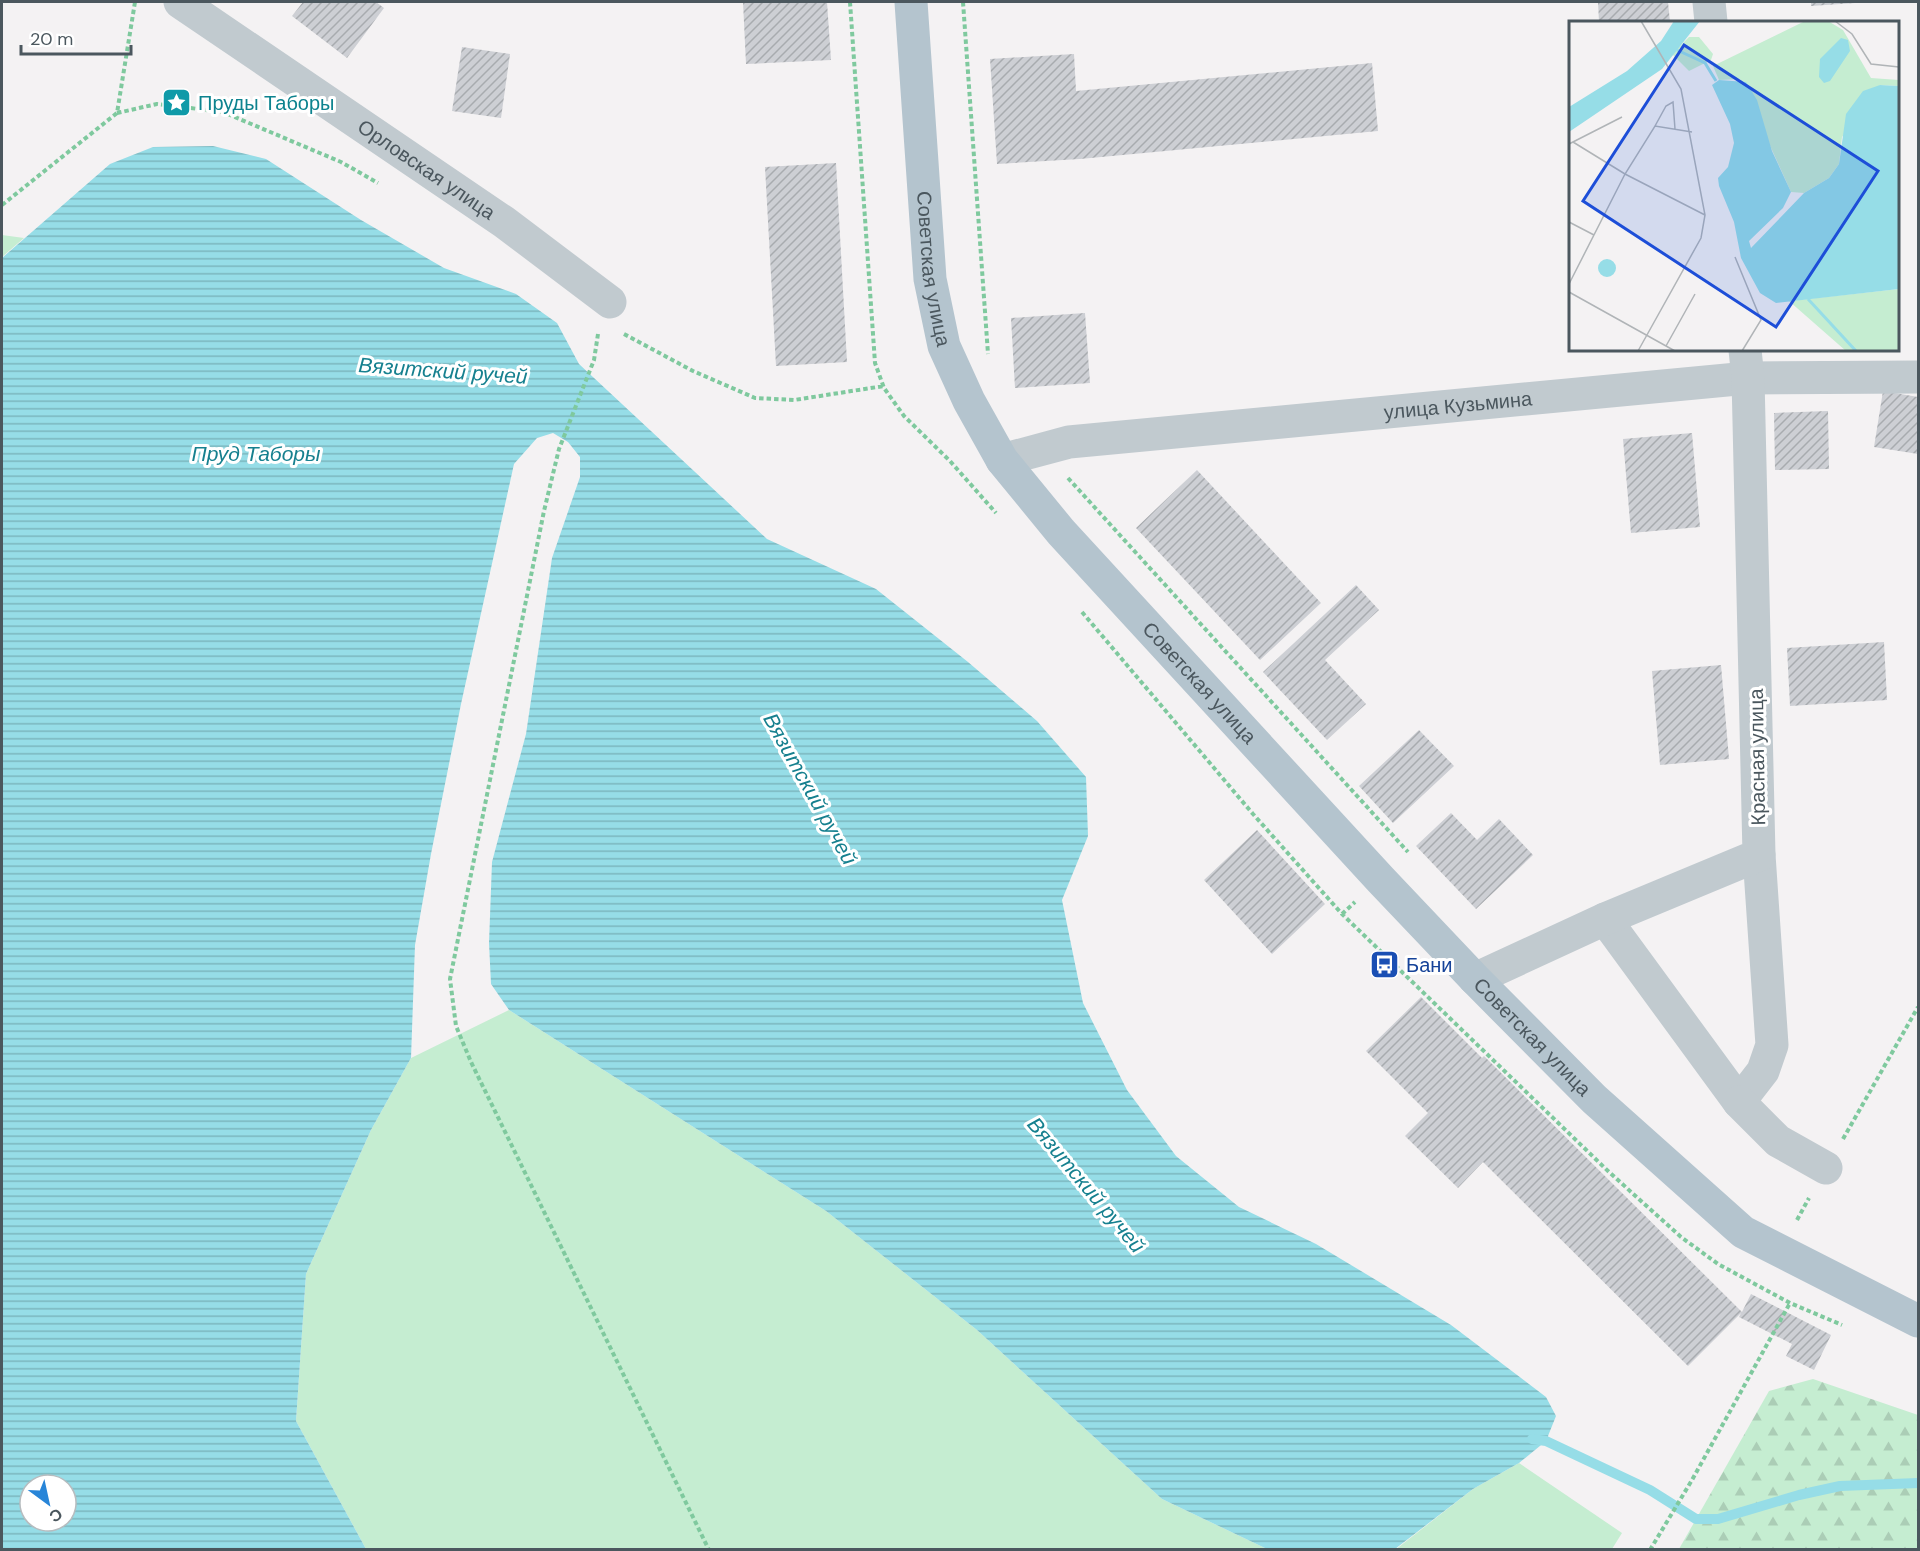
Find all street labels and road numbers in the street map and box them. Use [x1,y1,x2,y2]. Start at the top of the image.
street label: Орловская улица [353,113,501,226]
street label: Советская улица [911,190,957,350]
street label: улица Кузьмина [1383,385,1534,425]
street label: Советская улица [1137,616,1263,750]
street label: Красная улица [1743,687,1771,826]
street label: Советская улица [1468,972,1597,1102]

